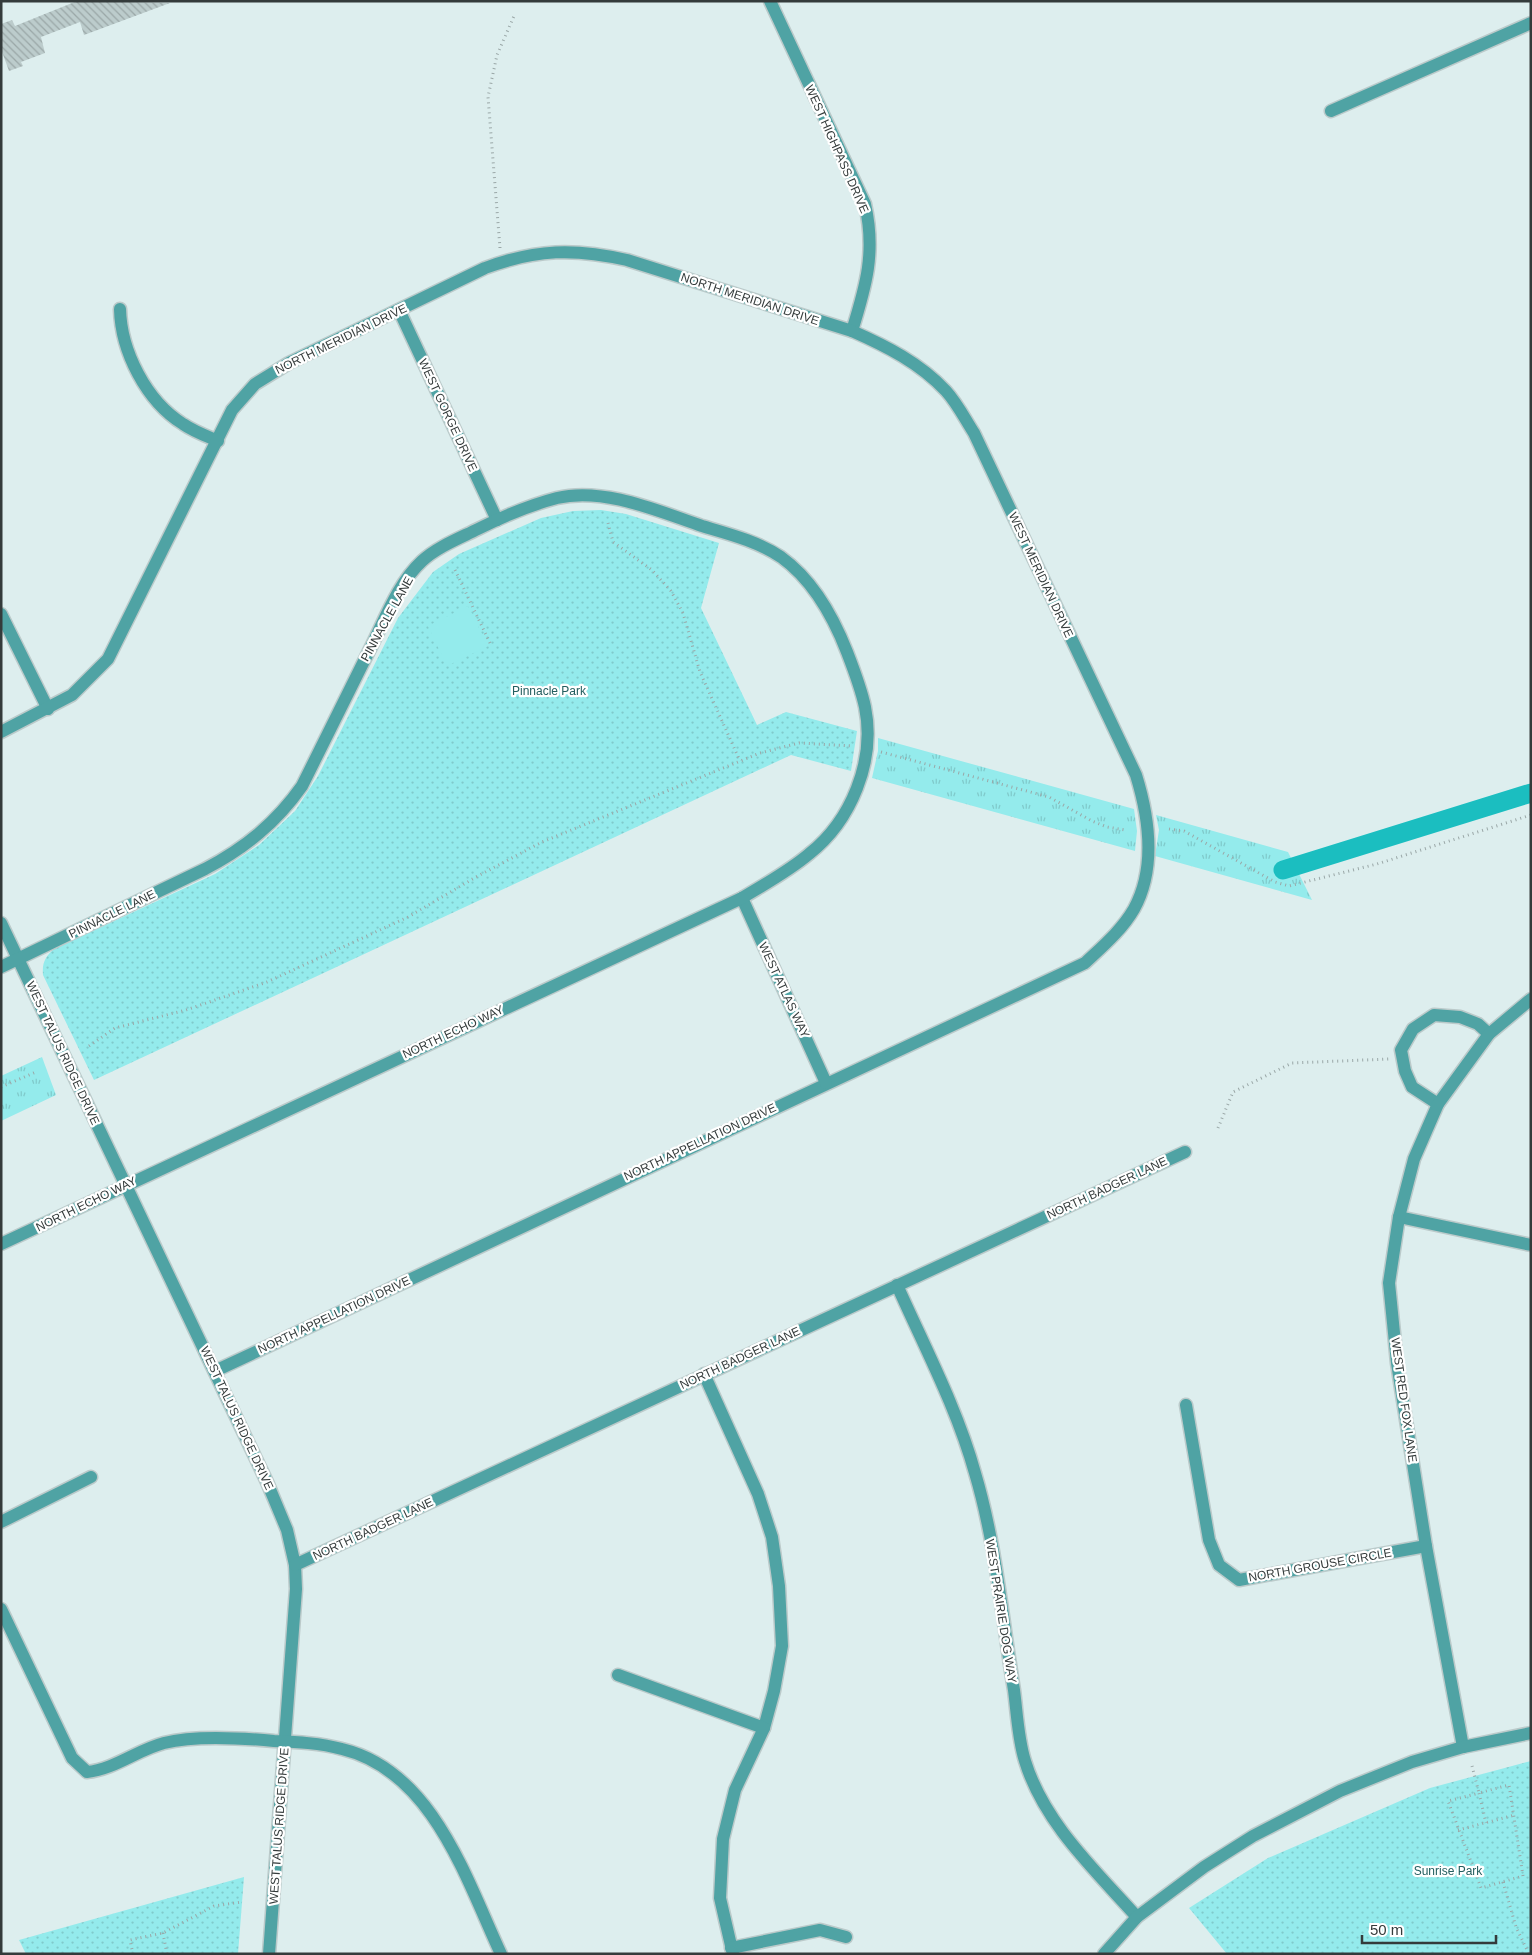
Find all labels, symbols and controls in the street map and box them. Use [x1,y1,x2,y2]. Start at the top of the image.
street label: WEST HIGHPASS DRIVE [802,83,872,215]
street label: NORTH MERIDIAN DRIVE [679,270,821,328]
street label: NORTH MERIDIAN DRIVE [273,301,409,377]
street label: WEST GORGE DRIVE [416,357,480,473]
street label: WEST MERIDIAN DRIVE [1006,510,1076,640]
street label: PINNACLE LANE [358,574,416,664]
park label: Pinnacle Park [512,684,587,698]
street label: PINNACLE LANE [66,887,158,941]
street label: WEST ATLAS WAY [756,940,812,1040]
street label: WEST TALUS RIDGE DRIVE [24,979,102,1127]
street label: NORTH ECHO WAY [400,1002,506,1062]
street label: NORTH APPELLATION DRIVE [622,1101,778,1183]
street label: NORTH BADGER LANE [1045,1154,1169,1222]
street label: NORTH ECHO WAY [34,1174,138,1234]
street label: NORTH APPELLATION DRIVE [256,1274,412,1356]
street label: NORTH BADGER LANE [678,1324,802,1392]
street label: WEST RED FOX LANE [1388,1337,1420,1463]
street label: WEST TALUS RIDGE DRIVE [198,1344,276,1492]
street label: NORTH BADGER LANE [311,1495,435,1563]
street label: WEST PRAIRIE DOG WAY [983,1538,1019,1684]
street label: NORTH GROUSE CIRCLE [1247,1546,1393,1584]
street label: WEST TALUS RIDGE DRIVE [267,1747,291,1905]
park label: Sunrise Park [1414,1864,1483,1878]
scale bar [1362,1912,1496,1944]
text: 50 m [1370,1921,1403,1938]

